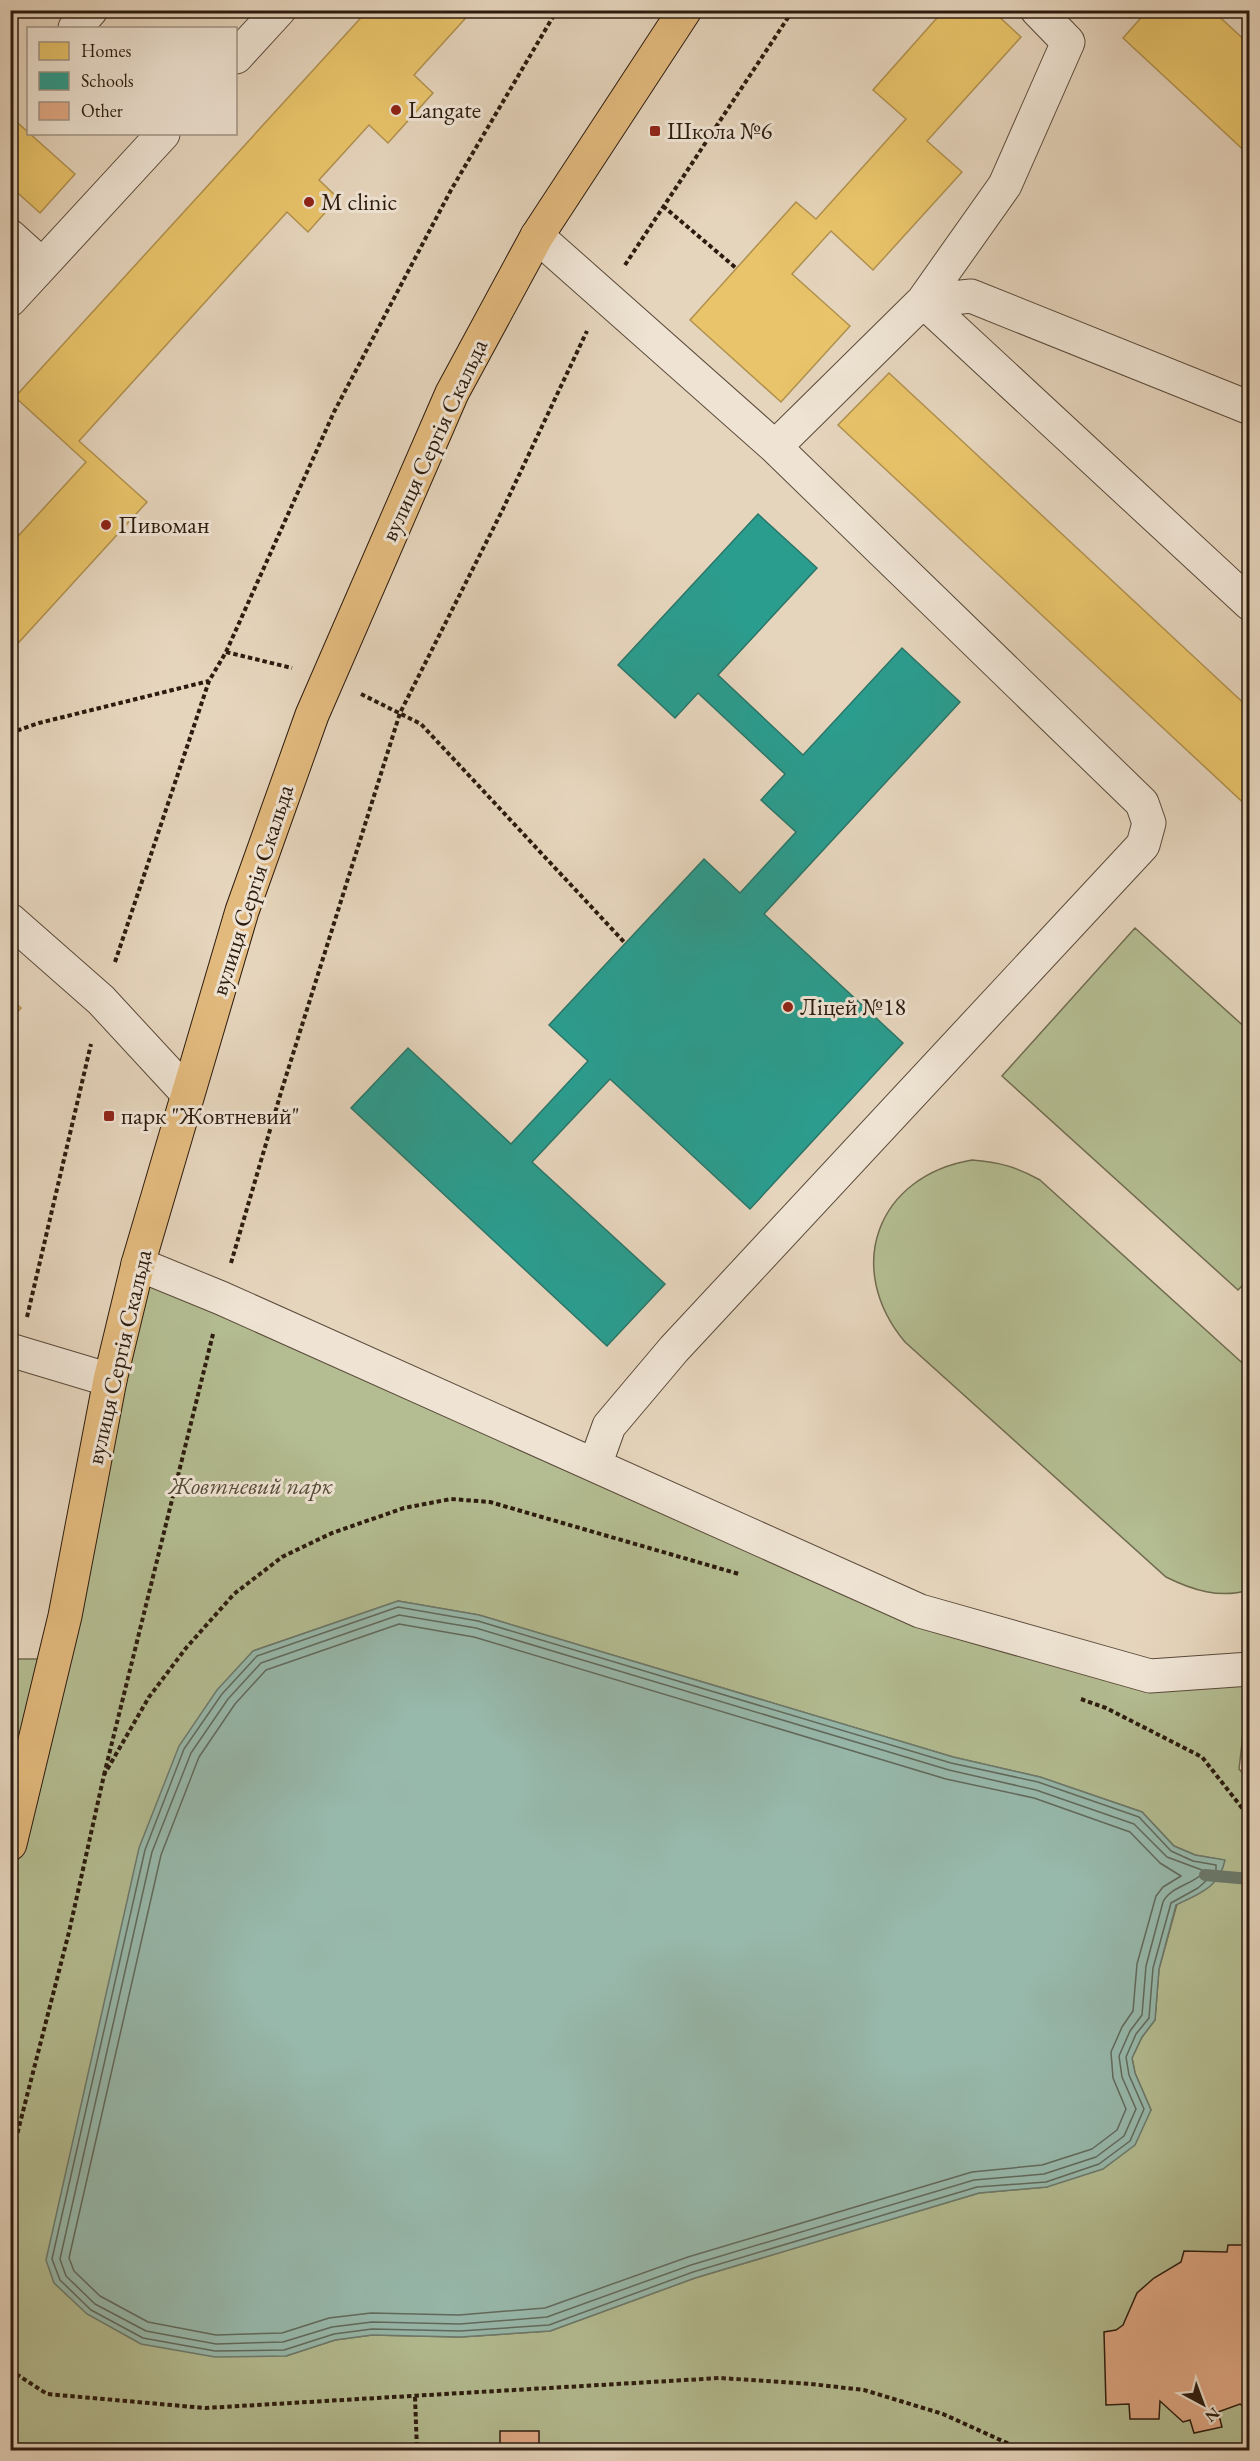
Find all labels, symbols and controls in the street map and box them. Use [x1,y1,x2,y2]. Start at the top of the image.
legend [27,27,237,135]
text: Homes [81,39,132,62]
text: Schools [81,69,134,92]
place label: Langate [408,94,481,125]
text: Other [81,99,123,122]
marker: Langate [389,103,403,117]
place label: Школа №6 [667,115,772,146]
marker: Школа №6 [648,124,662,138]
place label: M clinic [321,186,397,217]
marker: M clinic [302,195,316,209]
street label: вулиця Сергія Скальда [373,333,494,546]
place label: Пивоман [118,509,209,540]
marker: Пивоман [99,518,113,532]
street label: вулиця Сергія Скальда [203,780,300,999]
place label: Ліцей №18 [800,991,906,1022]
marker: Ліцей №18 [781,1000,795,1014]
place label: парк "Жовтневий" [121,1100,300,1131]
marker: парк "Жовтневий" [102,1109,116,1123]
street label: вулиця Сергія Скальда [79,1246,158,1467]
park label: Жовтневий парк [167,1470,333,1501]
north arrow [1173,2374,1233,2434]
text: N [1201,2403,1224,2427]

